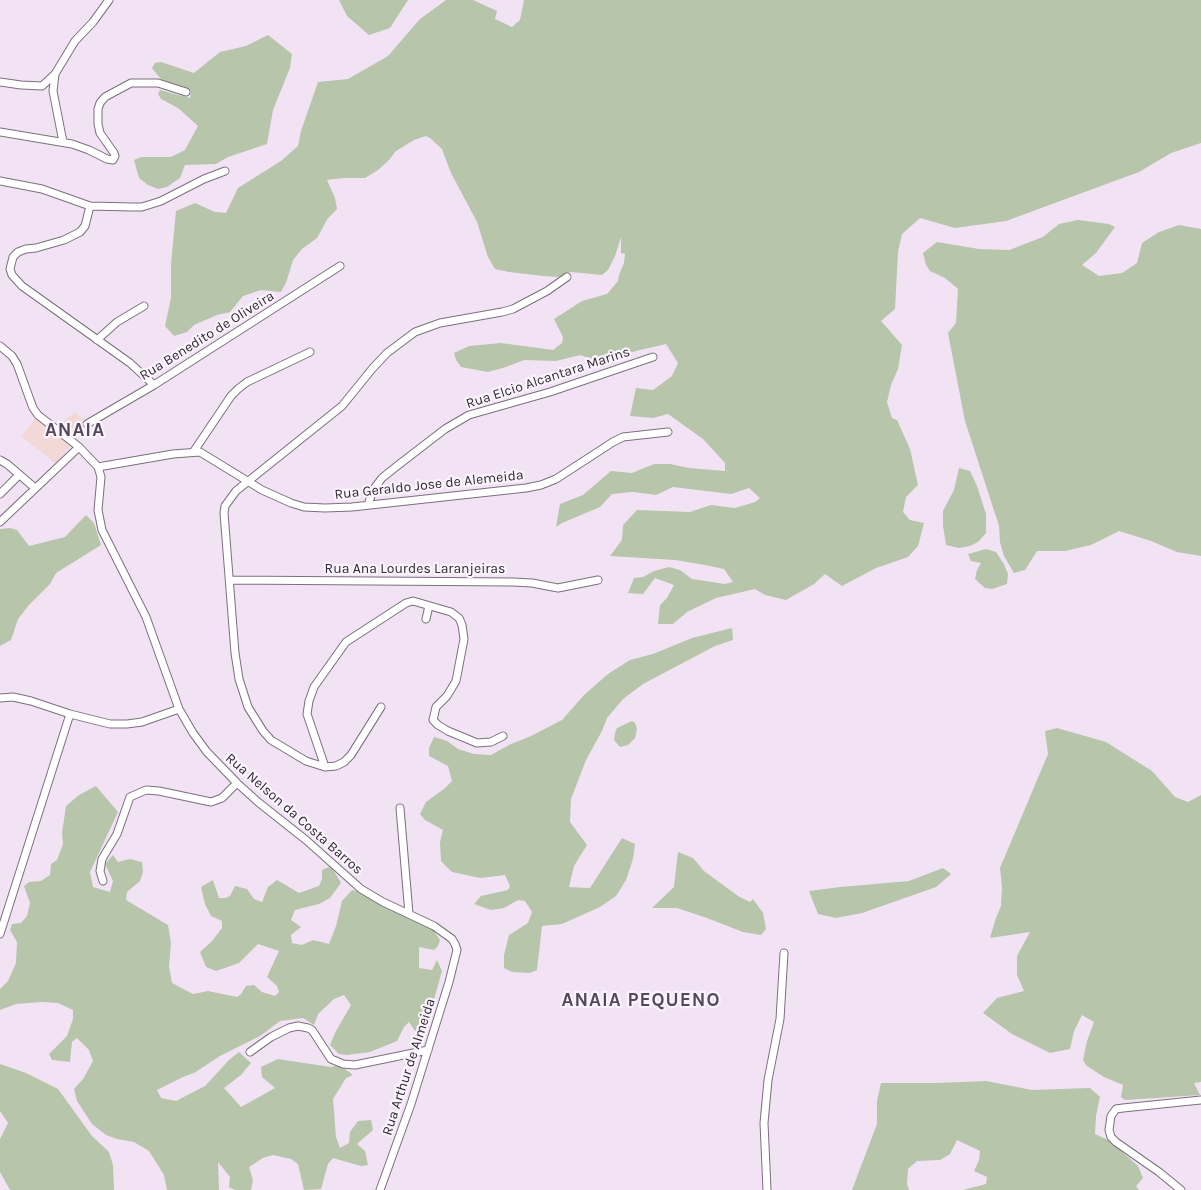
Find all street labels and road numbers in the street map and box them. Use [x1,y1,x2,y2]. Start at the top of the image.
street label: Rua Benedito de Oliveira [137,288,277,384]
street label: Rua Elcio Alcantara Marins [464,344,632,412]
street label: Rua Geraldo Jose de Alemeida [334,467,524,503]
street label: Rua Ana Lourdes Laranjeiras [325,561,505,577]
street label: Rua Nelson da Costa Barros [222,750,366,878]
street label: Rua Arthur de Almeida [379,996,439,1138]

